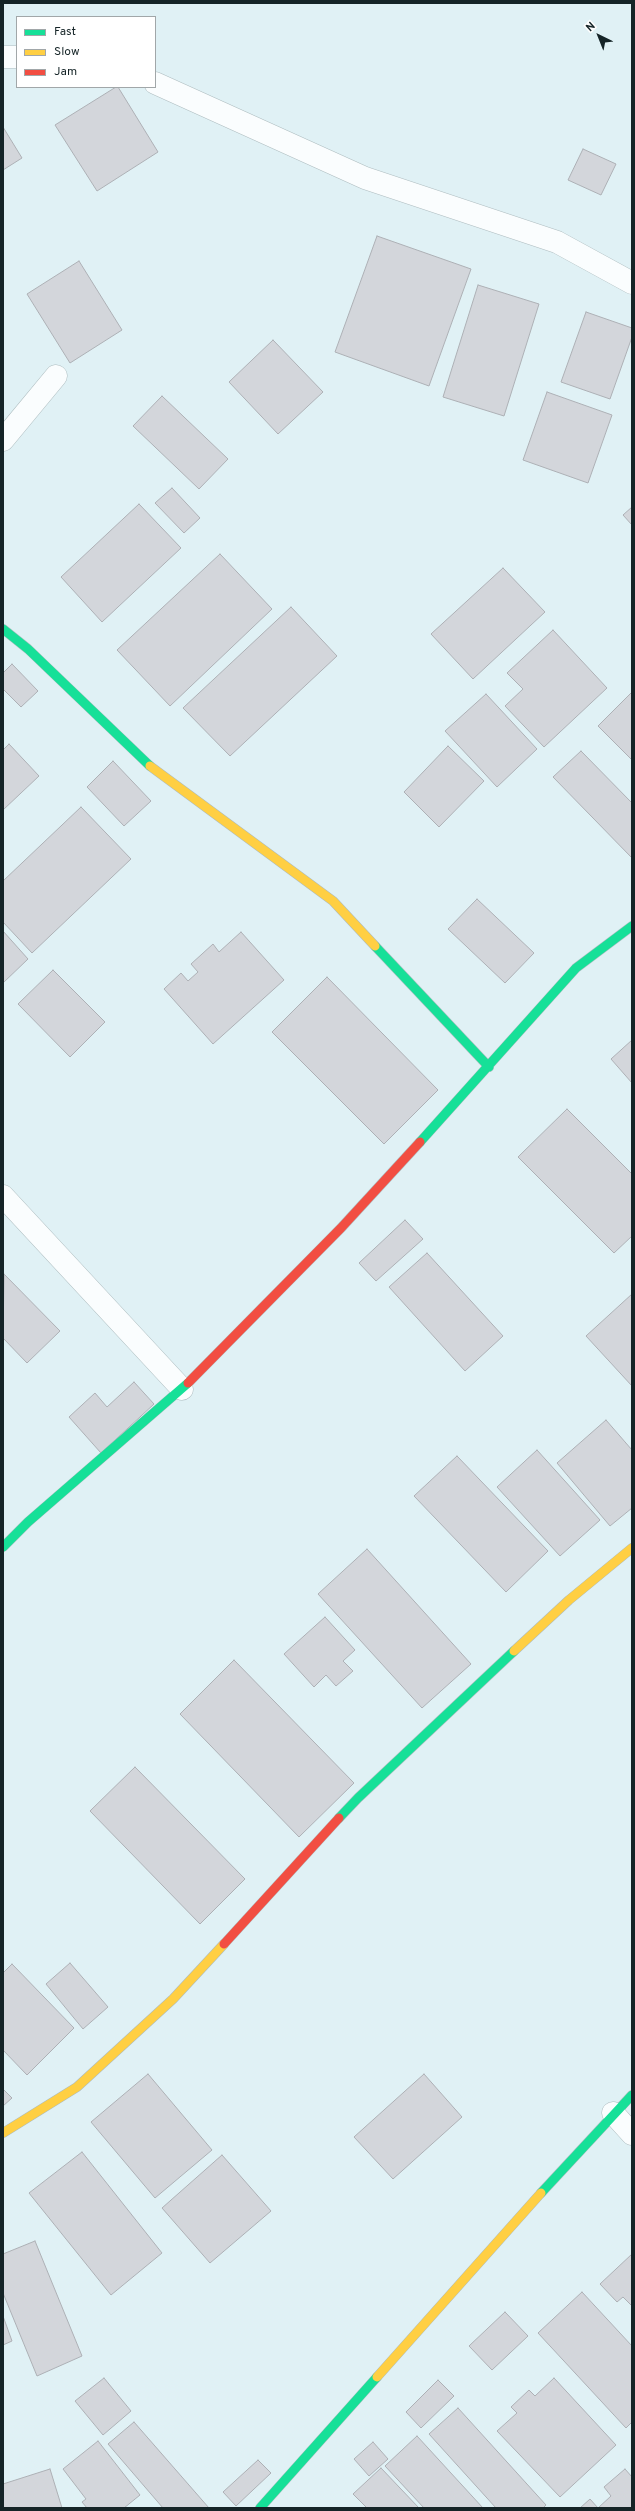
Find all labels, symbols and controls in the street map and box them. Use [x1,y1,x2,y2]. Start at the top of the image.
legend [16,16,156,88]
north arrow [579,16,619,56]
text: N [583,19,598,35]
text: Fast [54,24,76,40]
text: Slow [54,44,80,60]
text: Jam [54,64,77,80]

